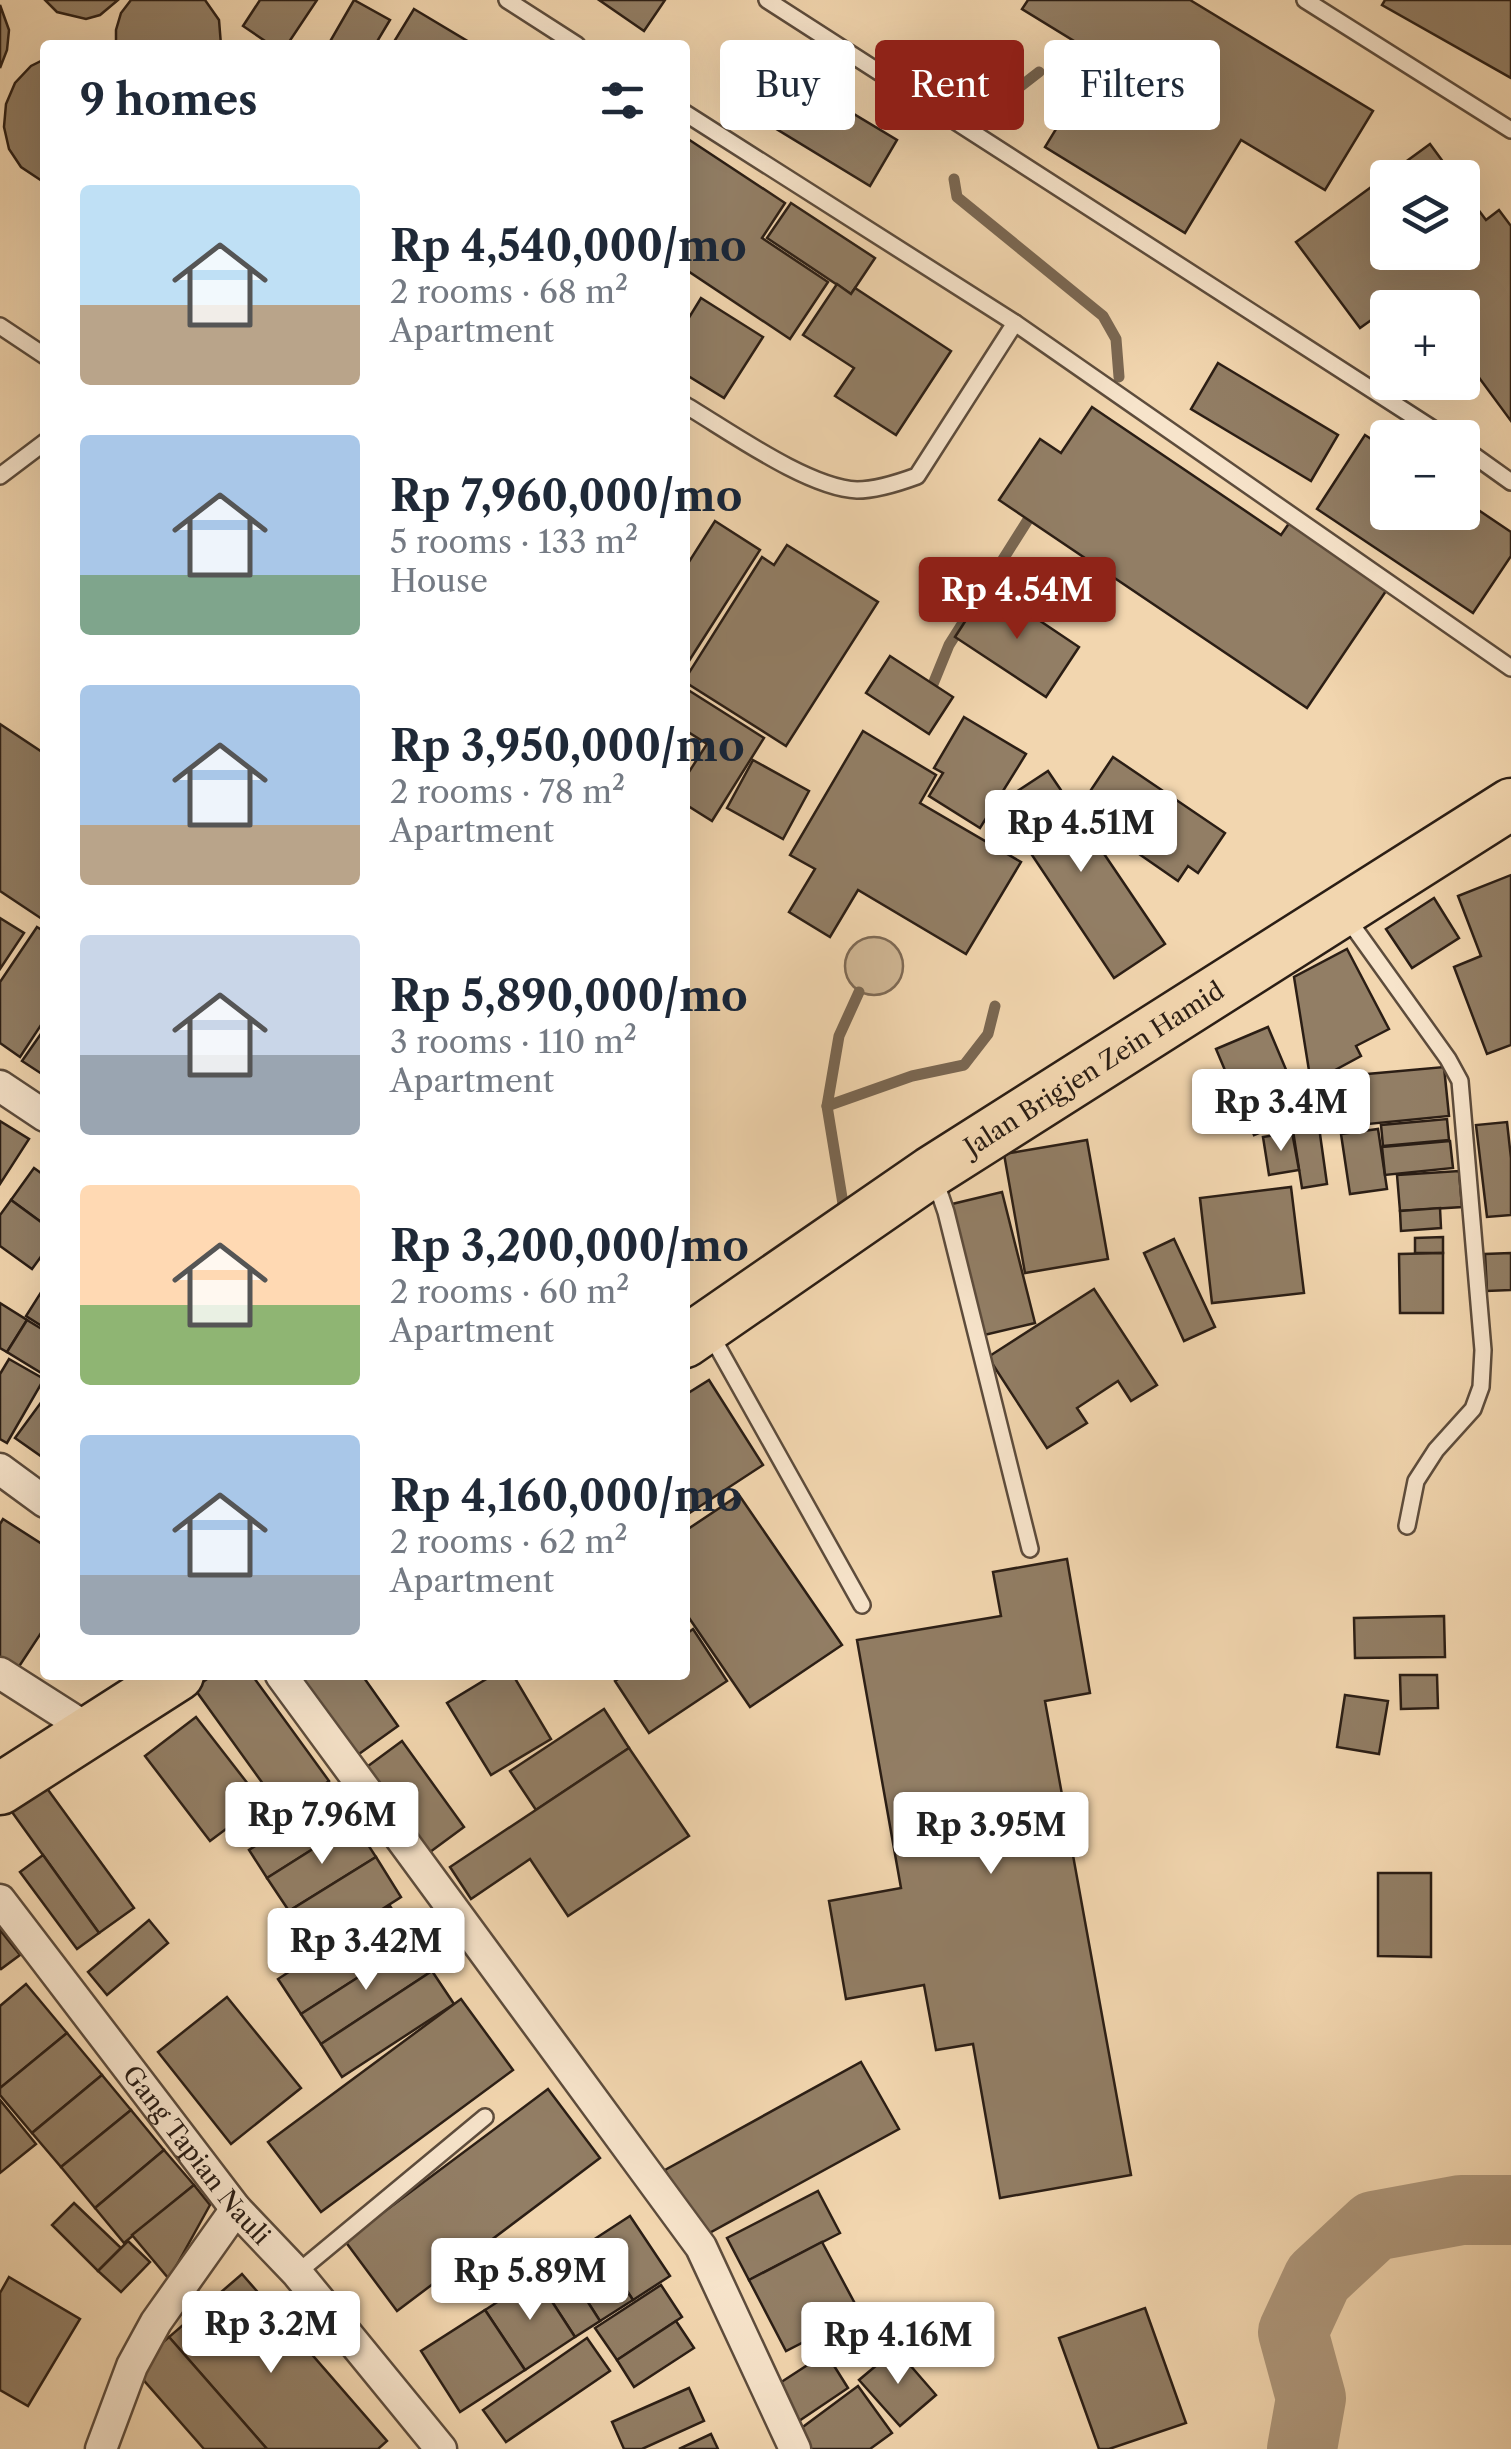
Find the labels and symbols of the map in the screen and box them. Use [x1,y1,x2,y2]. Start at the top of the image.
pin: Rp 4.54M [914,557,1120,642]
pin: Rp 4.51M [978,790,1184,875]
street label: Jalan Brigjen Zein Hamid [955,975,1230,1165]
pin: Rp 3.4M [1189,1069,1373,1154]
pin: Rp 7.96M [219,1782,425,1867]
pin: Rp 3.95M [888,1792,1094,1877]
pin: Rp 3.42M [263,1908,469,1993]
street label: Gang Tapian Nauli [116,2059,277,2252]
pin: Rp 5.89M [427,2238,633,2323]
pin: Rp 3.2M [179,2291,363,2376]
pin: Rp 4.16M [795,2302,1001,2387]

